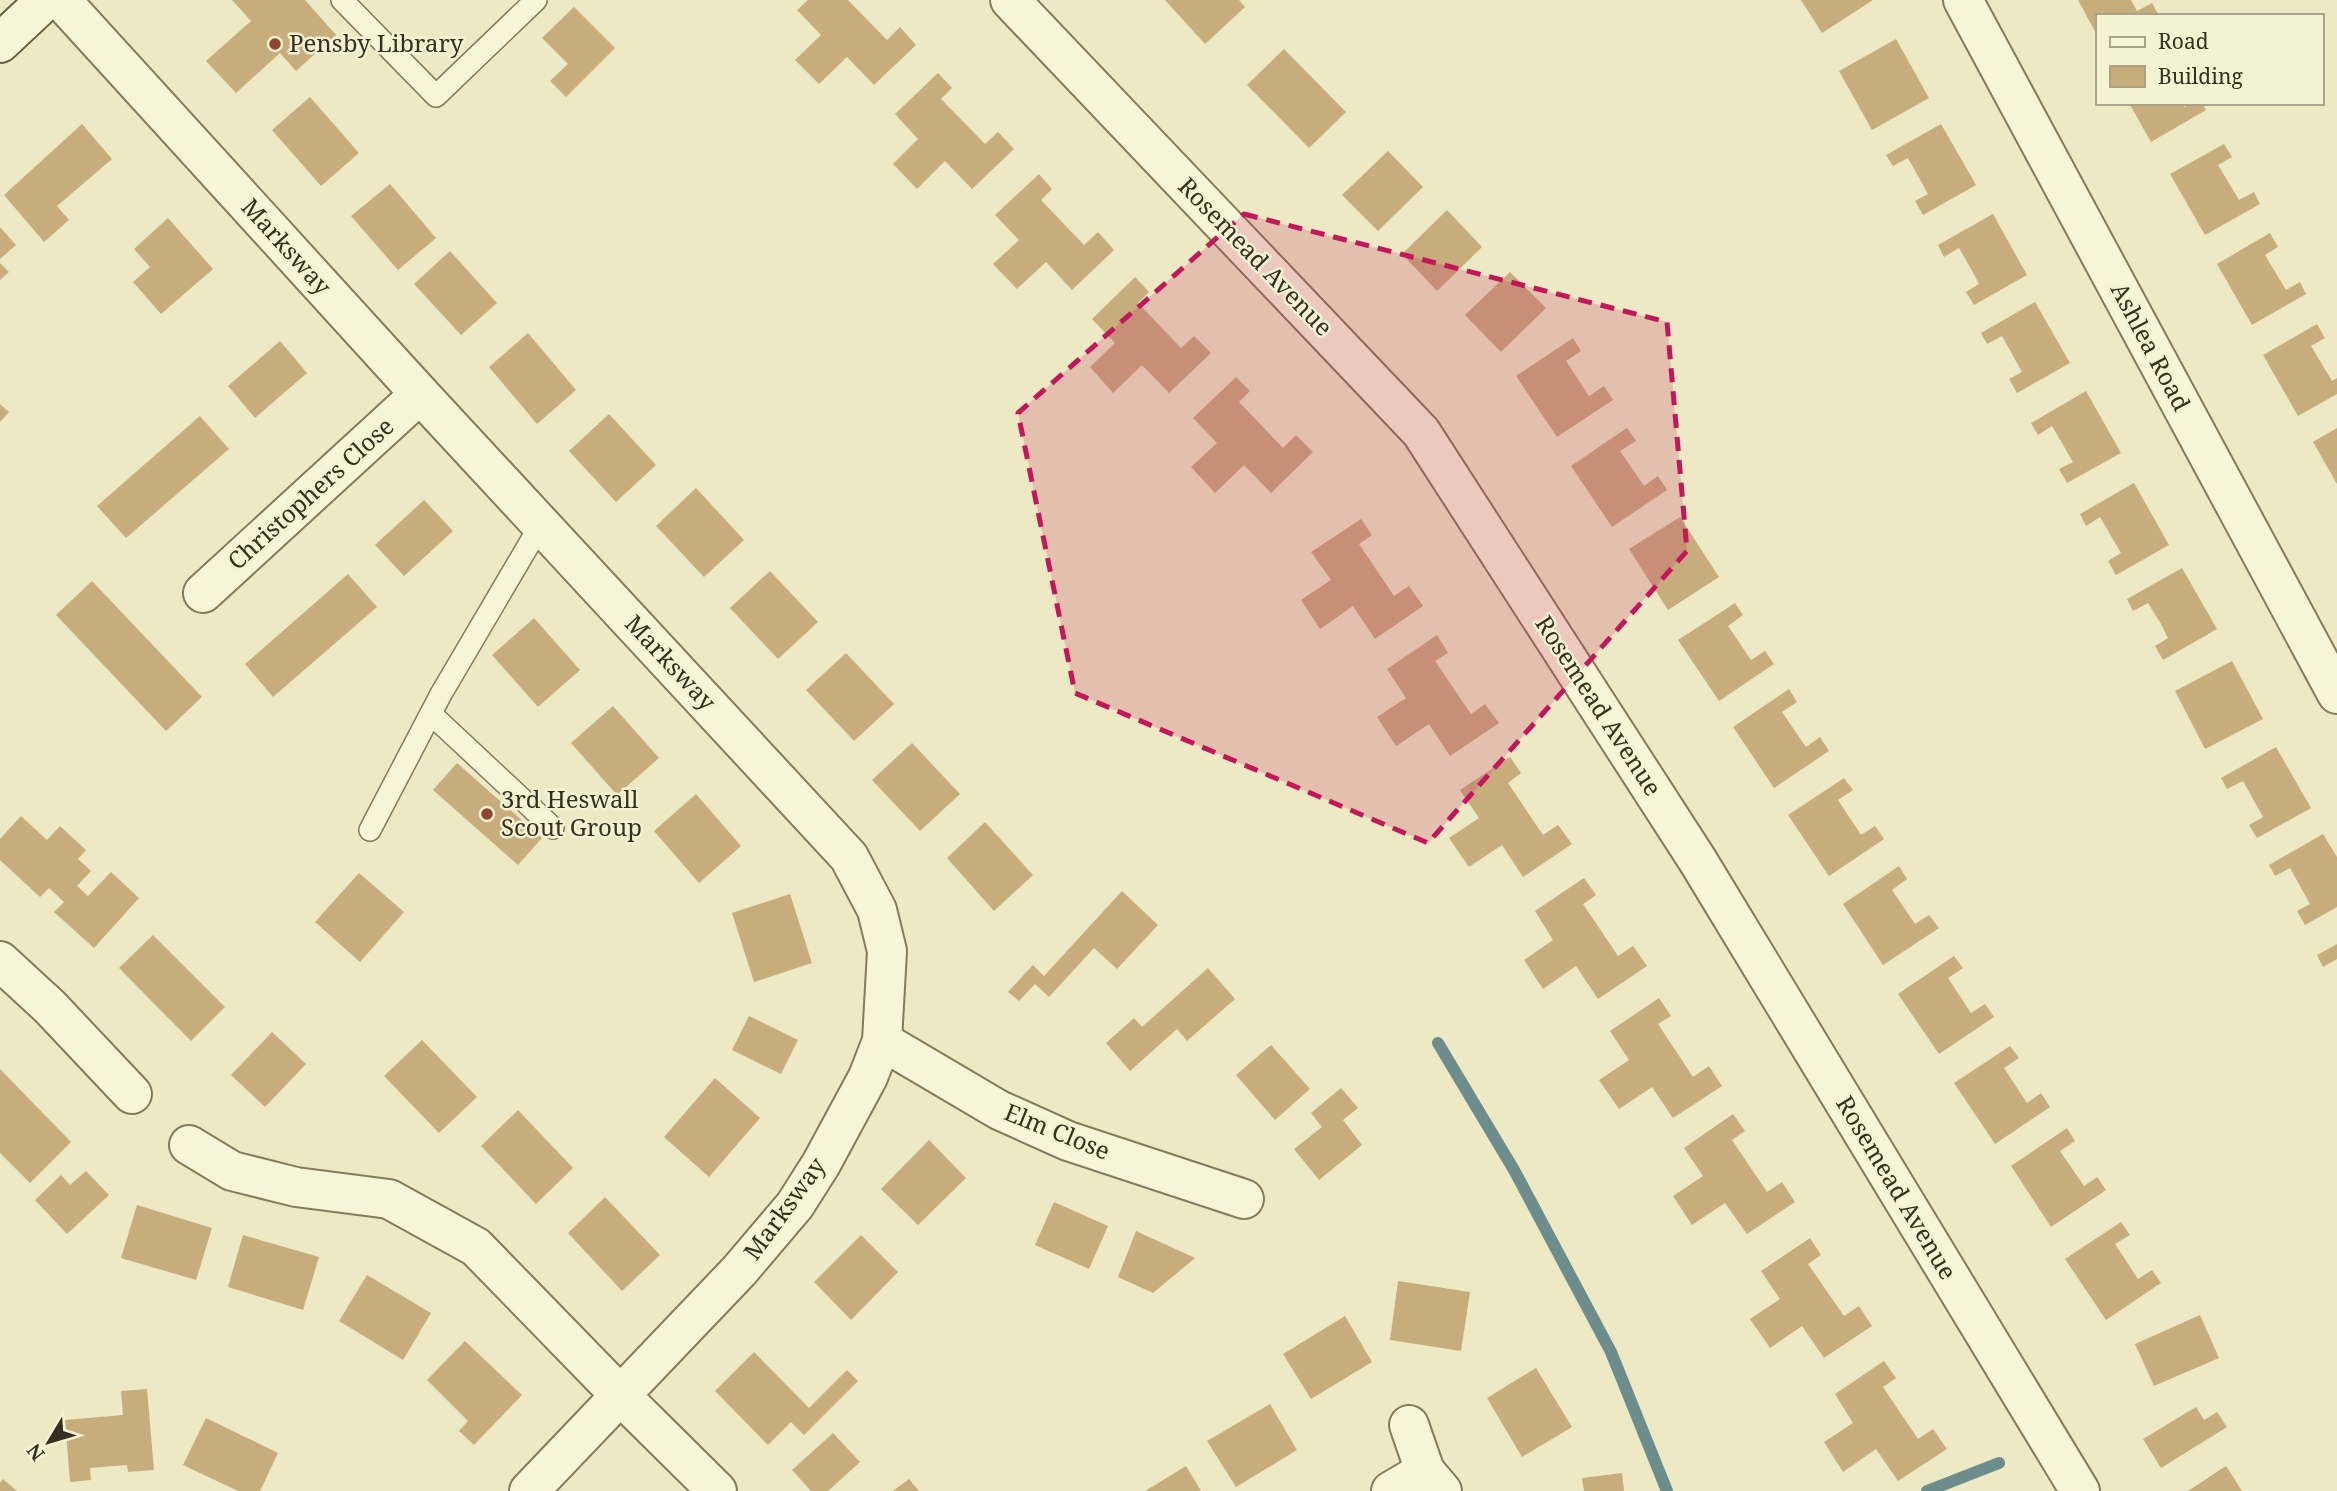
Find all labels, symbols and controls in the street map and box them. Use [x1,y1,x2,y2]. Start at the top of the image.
legend [2096,14,2323,105]
place label: Pensby Library [289,26,464,59]
text: Road [2158,27,2209,55]
marker: Pensby Library [267,36,283,52]
text: Building [2158,62,2243,90]
street label: Rosemead Avenue [1172,169,1341,343]
street label: Marksway [235,191,340,302]
street label: Ashlea Road [2104,276,2199,416]
street label: Christophers Close [220,409,400,576]
street label: Marksway [618,607,724,717]
street label: Rosemead Avenue [1528,609,1670,802]
place label: 3rd Heswall Scout Group [501,782,642,843]
marker: 3rd Heswall Scout Group [479,806,495,822]
street label: Rosemead Avenue [1829,1089,1965,1285]
street label: Elm Close [1000,1095,1115,1167]
street label: Marksway [735,1150,833,1266]
north arrow [14,1407,84,1477]
text: N [21,1439,50,1466]

